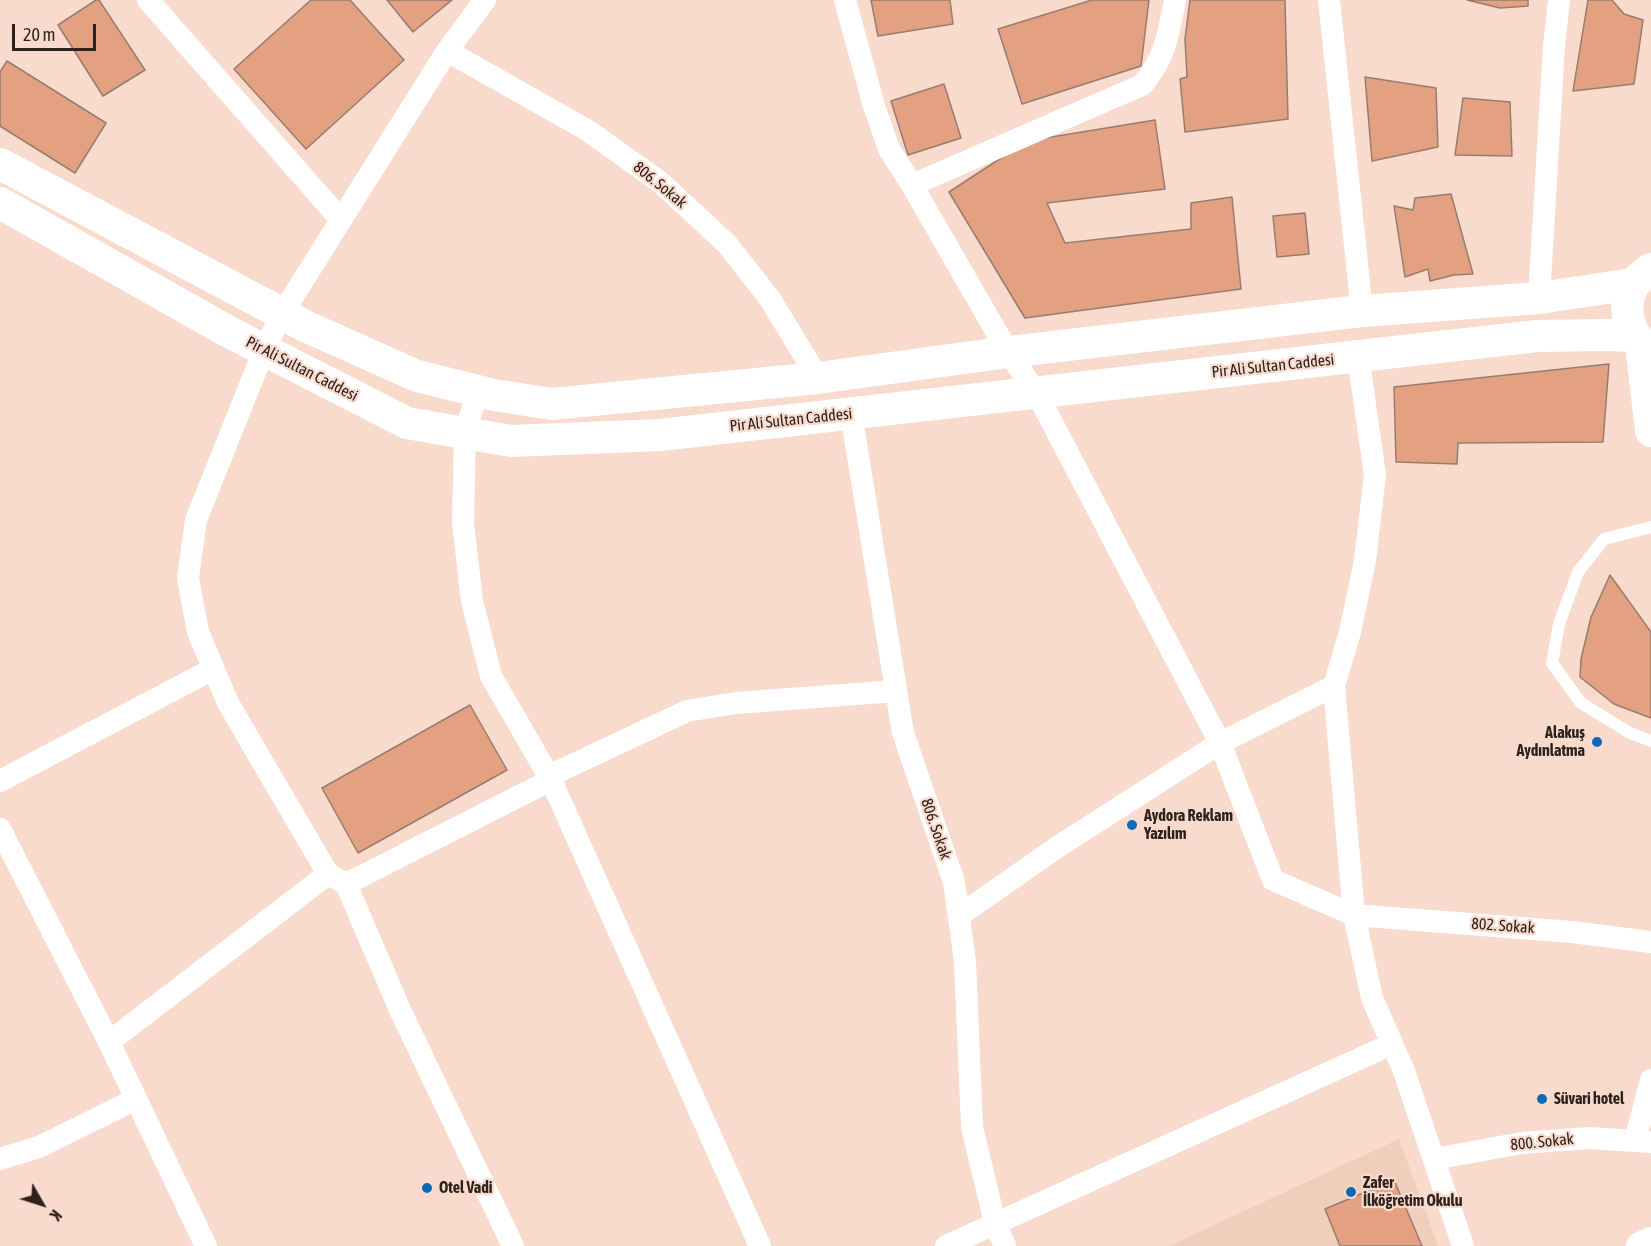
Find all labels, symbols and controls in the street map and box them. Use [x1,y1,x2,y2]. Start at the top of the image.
scale bar [15,12,99,50]
text: 20 m [23,24,55,45]
street label: 806. Sokak [629,158,691,212]
street label: Pir Ali Sultan Caddesi [243,332,361,406]
street label: Pir Ali Sultan Caddesi [1211,350,1335,382]
street label: Pir Ali Sultan Caddesi [729,404,853,436]
place label: Alakuş Aydınlatma [1516,723,1585,761]
marker: Alakuş Aydınlatma [1590,735,1604,749]
street label: 806. Sokak [917,796,955,862]
place label: Aydora Reklam Yazılım [1144,806,1233,844]
marker: Aydora Reklam Yazılım [1125,818,1139,832]
street label: 802. Sokak [1471,914,1535,938]
place label: Süvari hotel [1554,1089,1624,1109]
marker: Süvari hotel [1535,1092,1549,1106]
street label: 800. Sokak [1509,1129,1575,1155]
place label: Zafer İlköğretim Okulu [1363,1173,1463,1211]
north arrow [12,1174,72,1234]
place label: Otel Vadi [439,1178,493,1198]
marker: Otel Vadi [420,1181,434,1195]
marker: Zafer İlköğretim Okulu [1344,1185,1358,1199]
text: K [47,1207,65,1224]

